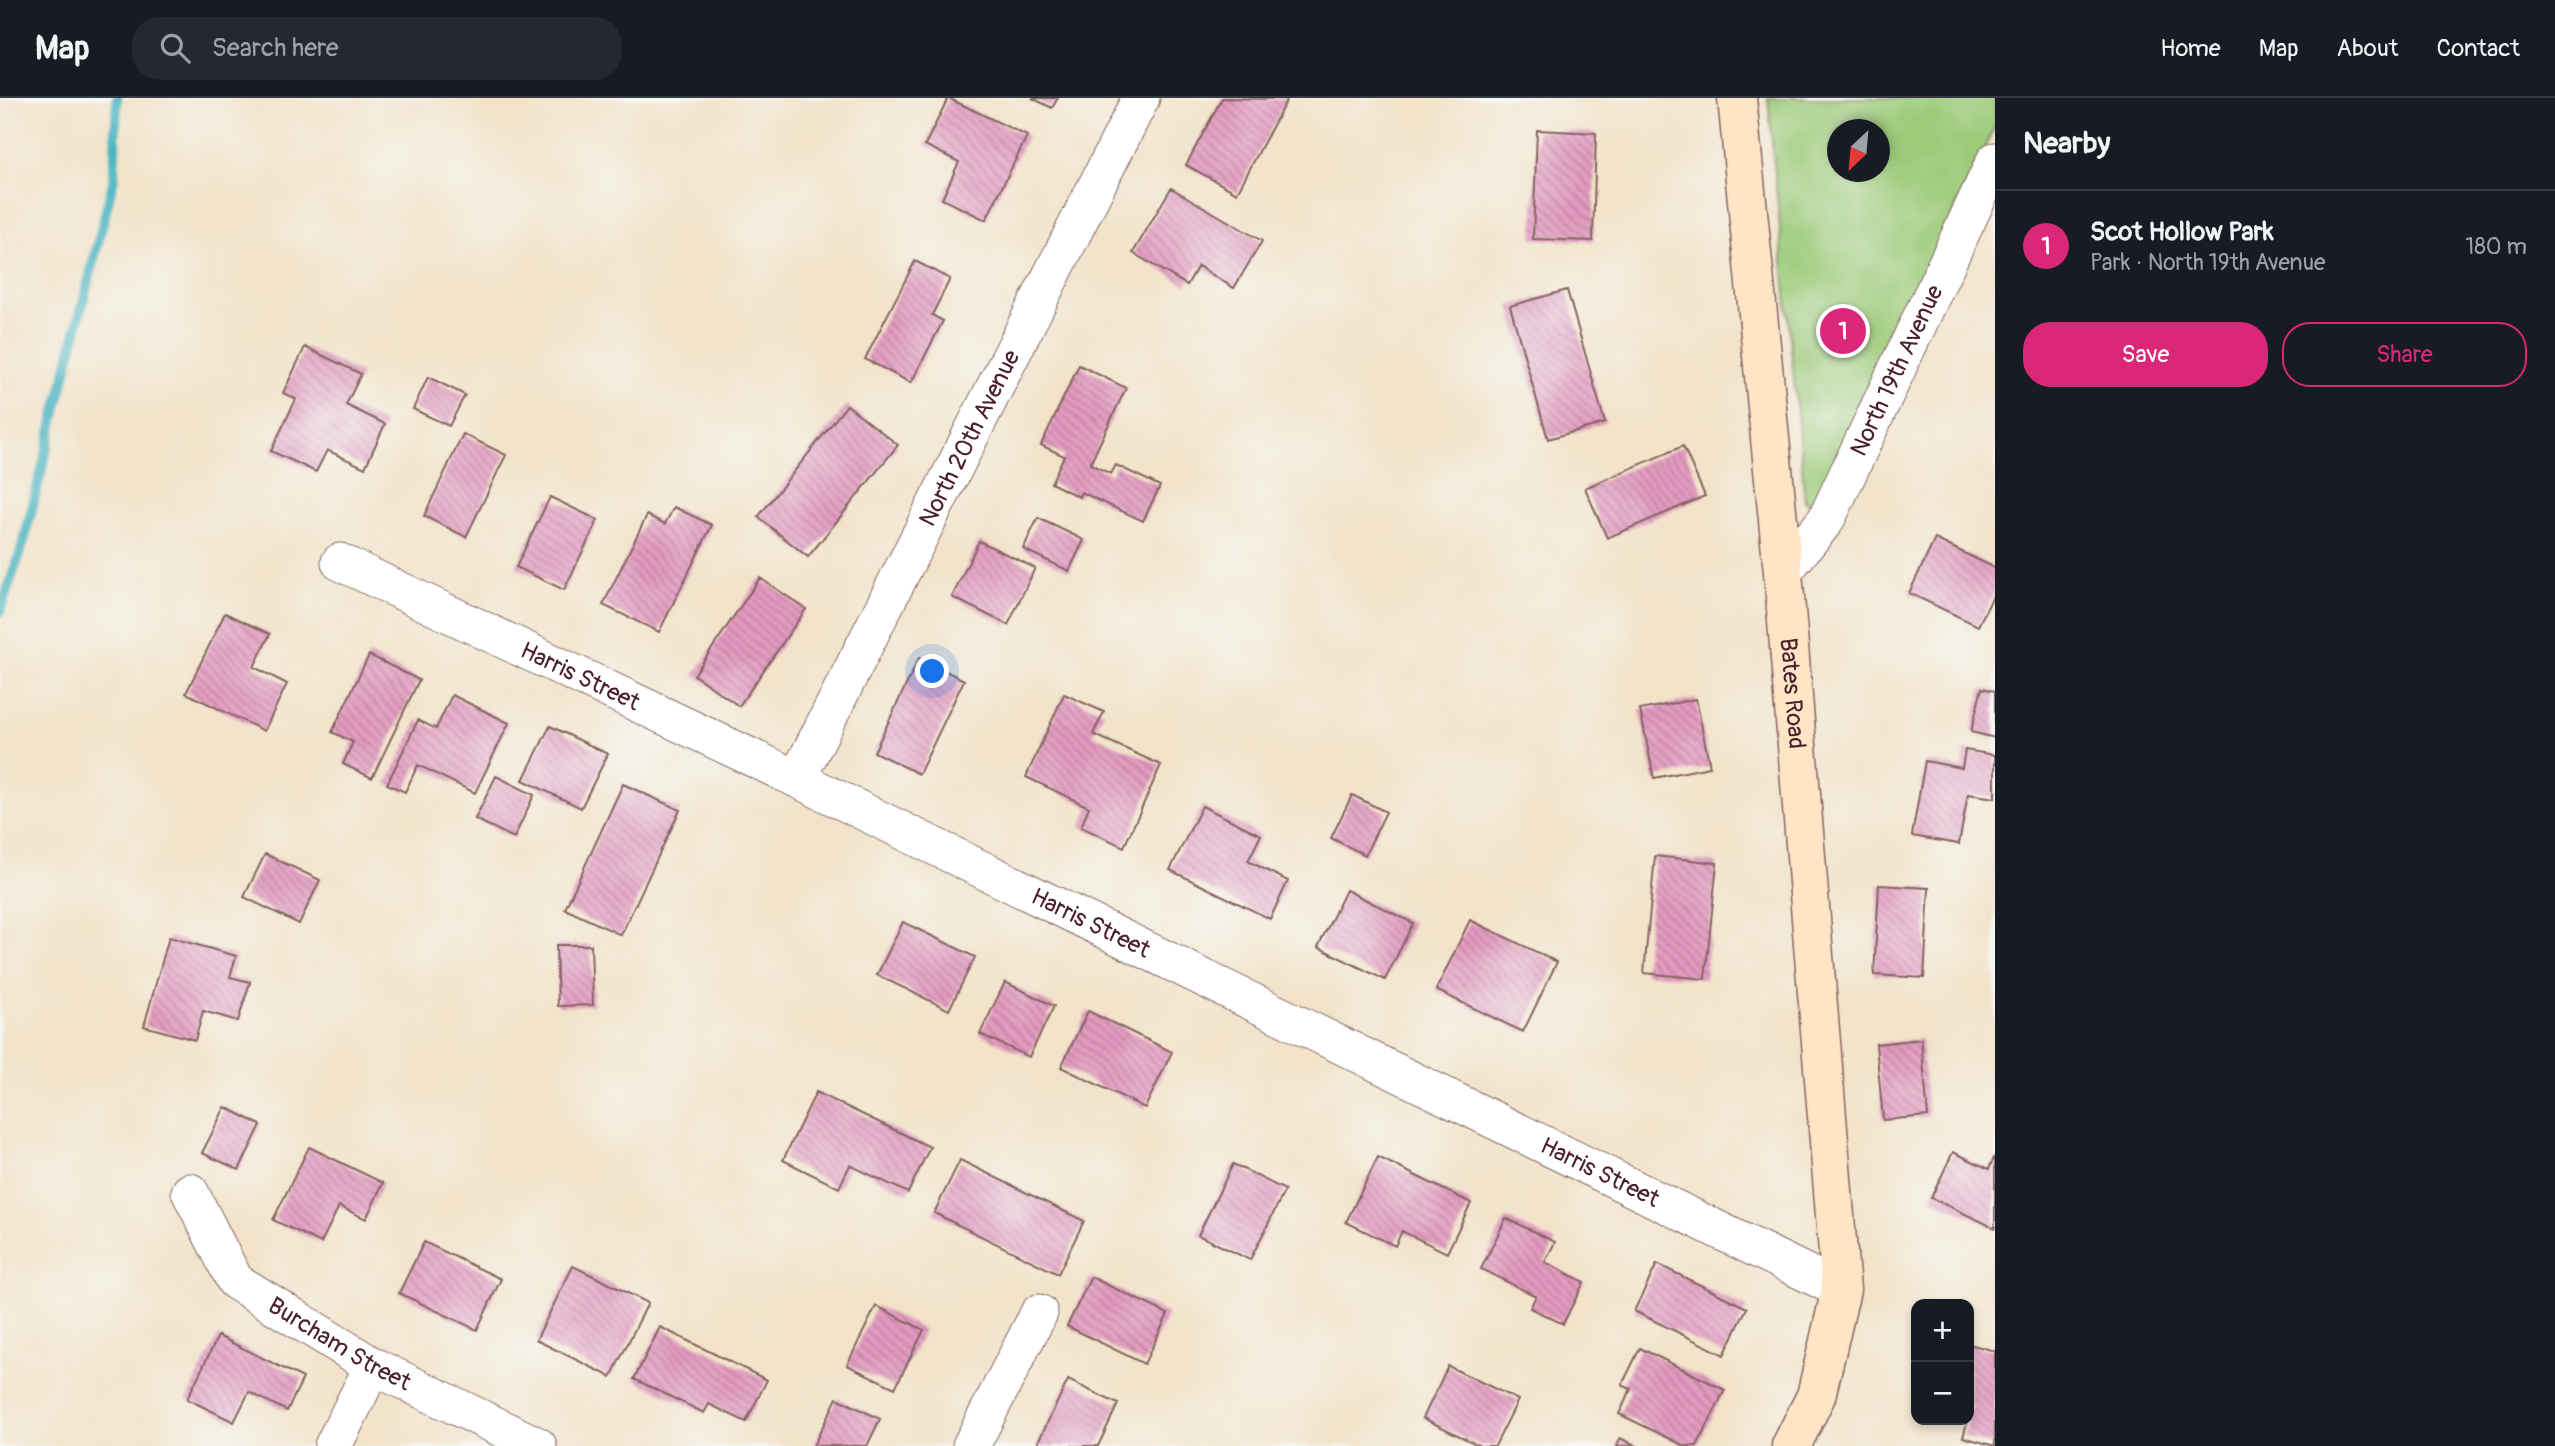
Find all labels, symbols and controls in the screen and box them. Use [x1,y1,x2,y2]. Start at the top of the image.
search box [132,17,622,80]
text: Map [35,28,90,69]
icon: search [156,29,194,67]
text: Search here [212,32,339,64]
text: Home [2160,34,2221,63]
text: Map [2259,34,2299,63]
text: About [2337,34,2399,63]
text: Contact [2437,34,2520,63]
north arrow [1827,119,1890,182]
text: Nearby [2023,125,2110,162]
text: Scot Hollow Park [2090,216,2274,248]
text: 1 [2042,232,2051,261]
text: 180 m [2465,232,2527,261]
text: Park · North 19th Avenue [2090,248,2325,277]
street label: North 19th Avenue [1844,281,1948,461]
pin: 1 [1820,305,1866,357]
button: Save [2023,322,2268,387]
button: Share [2282,322,2527,387]
street label: North 20th Avenue [913,345,1026,531]
street label: Harris Street [516,635,645,717]
street label: Bates Road [1774,637,1812,750]
your location [915,654,949,688]
street label: Harris Street [1027,881,1155,964]
street label: Harris Street [1536,1131,1665,1214]
street label: Burcham Street [263,1291,416,1397]
map controls [1911,1299,1974,1425]
button: + [1911,1299,1974,1362]
button: − [1911,1362,1974,1425]

